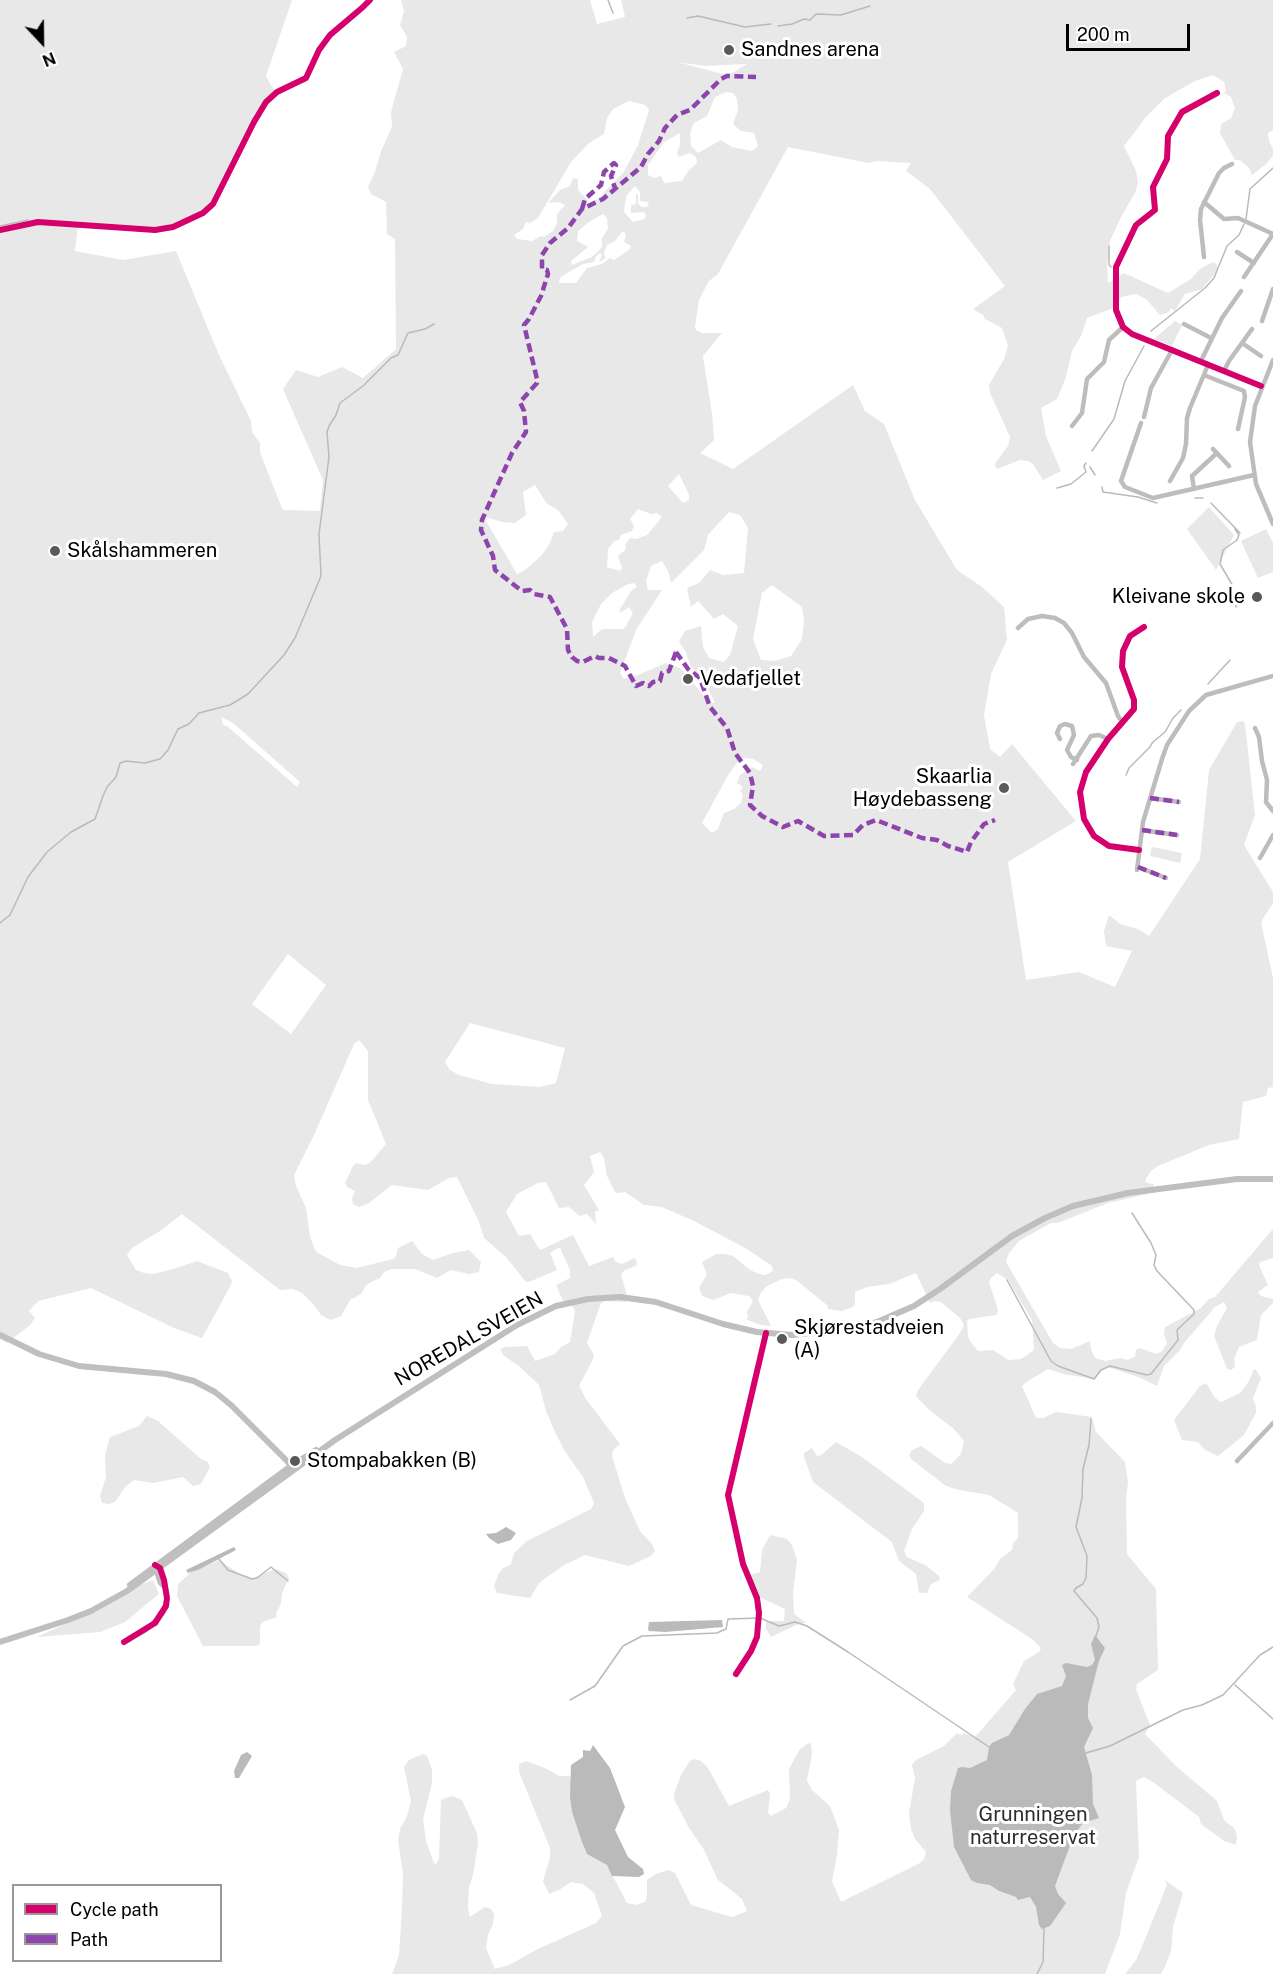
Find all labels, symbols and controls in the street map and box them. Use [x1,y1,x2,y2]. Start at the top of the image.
north arrow [12,12,72,72]
scale bar [1069,12,1194,50]
text: 200 m [1077,24,1130,45]
place label: Sandnes arena [741,38,879,62]
marker: Sandnes arena [722,43,736,57]
text: N [40,48,58,70]
place label: Skålshammeren [67,539,217,563]
marker: Skålshammeren [48,544,62,558]
place label: Kleivane skole [1112,585,1245,609]
marker: Kleivane skole [1250,590,1264,604]
place label: Vedafjellet [700,667,801,691]
marker: Vedafjellet [681,672,695,686]
place label: Skaarlia Høydebasseng [853,765,992,812]
marker: Skaarlia Høydebasseng [997,781,1011,795]
street label: NOREDALSVEIEN [391,1287,547,1391]
place label: Skjørestadveien (A) [794,1316,944,1363]
marker: Skjørestadveien (A) [775,1332,789,1346]
place label: Stompabakken (B) [307,1449,477,1473]
marker: Stompabakken (B) [288,1454,302,1468]
park label: Grunningen naturreservat [970,1803,1096,1850]
legend [12,1884,222,1962]
text: Cycle path [70,1899,159,1920]
text: Path [70,1929,108,1950]

